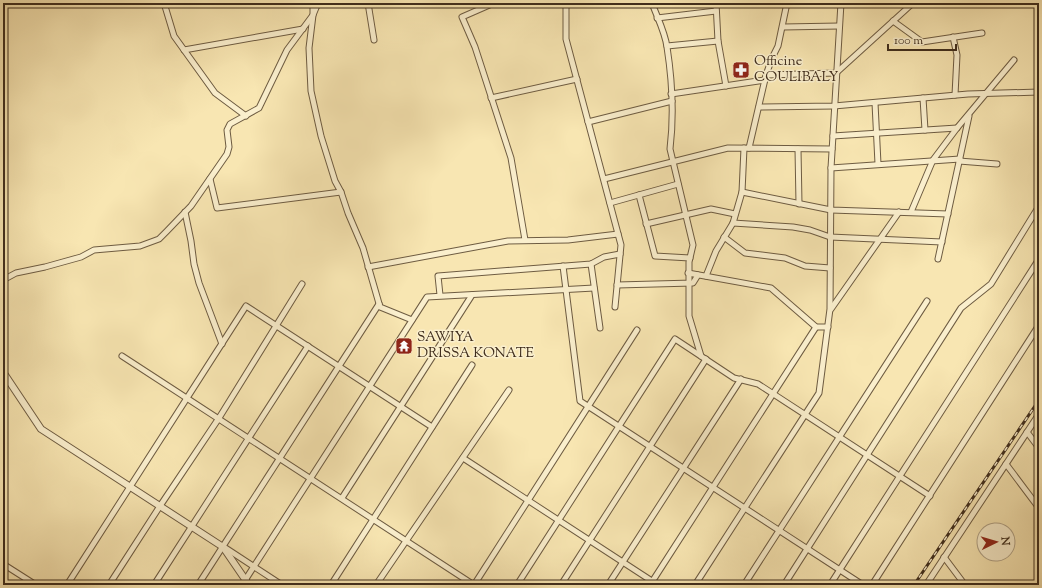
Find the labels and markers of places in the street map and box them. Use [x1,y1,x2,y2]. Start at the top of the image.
place label: Officine COULIBALY [754,52,838,88]
pharmacy icon: Officine COULIBALY [731,60,751,80]
place label: SAWIYA DRISSA KONATE [417,328,535,364]
temple icon: SAWIYA DRISSA KONATE [394,336,414,356]

